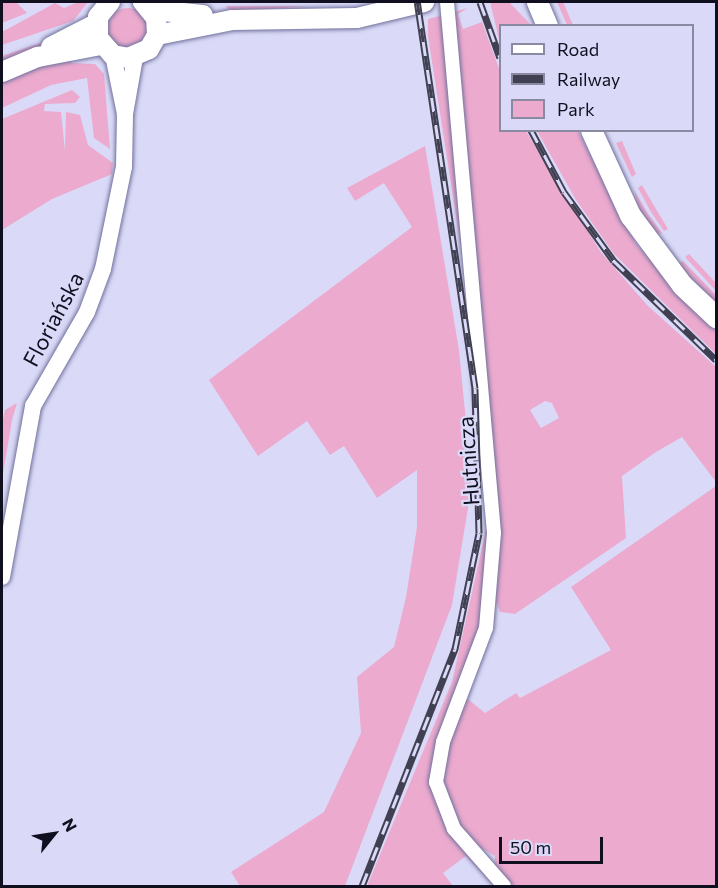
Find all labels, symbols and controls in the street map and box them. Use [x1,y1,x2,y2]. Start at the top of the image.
legend [499,24,694,132]
text: Road [557,38,599,60]
text: Railway [557,68,620,90]
text: Park [557,98,595,120]
street label: Floriańska [17,267,89,371]
street label: Hutnicza [452,416,484,506]
north arrow [24,804,84,864]
text: N [59,815,81,835]
scale bar [502,825,606,863]
text: 50 m [510,836,551,858]

